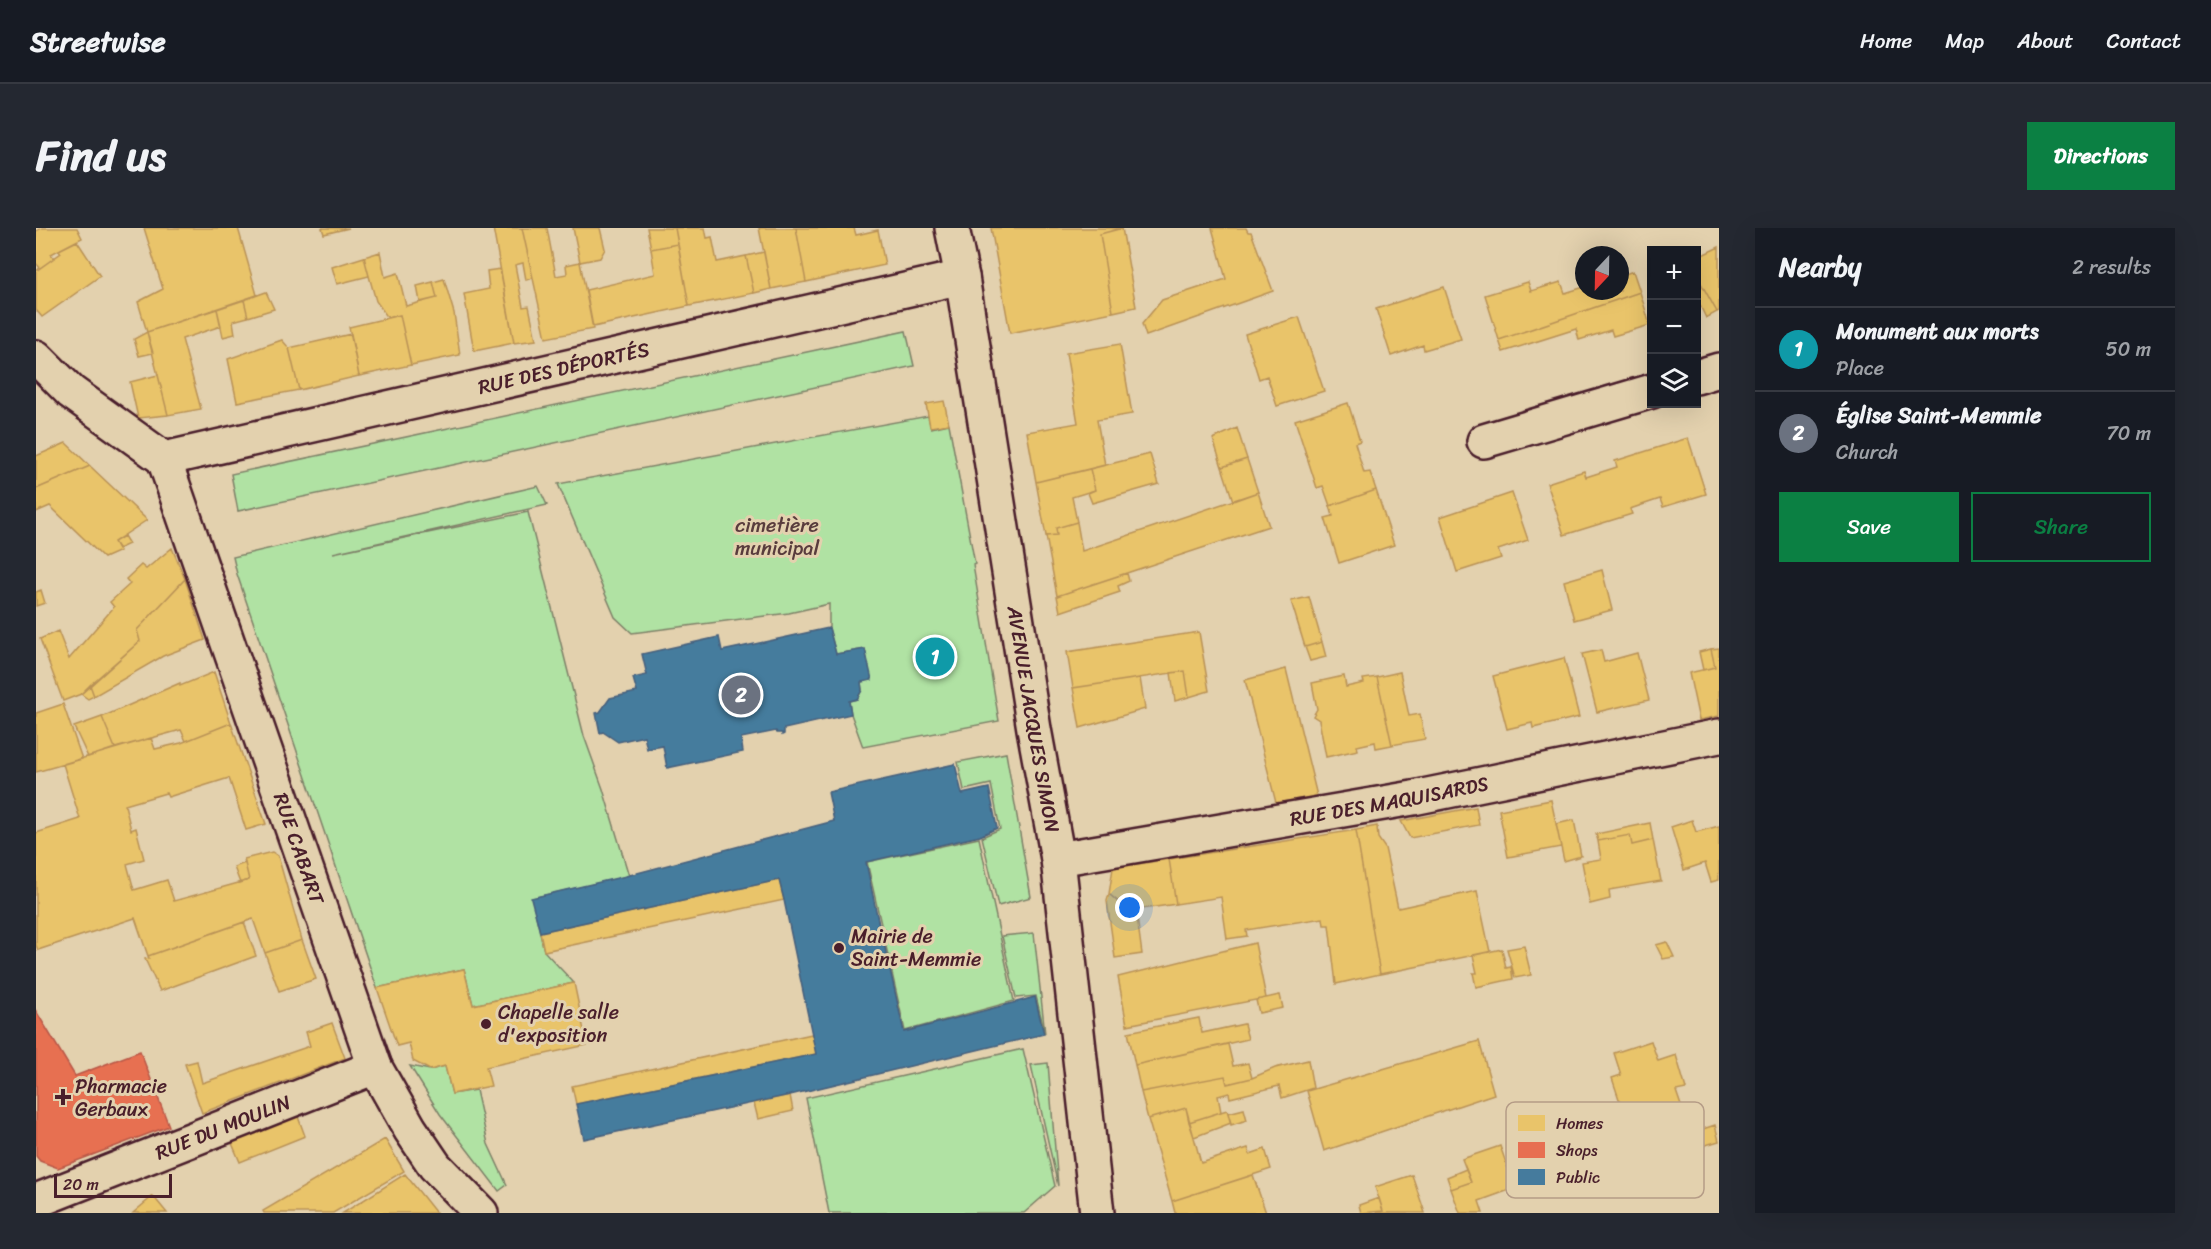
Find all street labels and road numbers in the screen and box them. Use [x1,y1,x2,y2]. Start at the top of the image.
street label: RUE DES DÉPORTÉS [475,332,654,405]
street label: AVENUE JACQUES SIMON [996,602,1070,836]
street label: RUE DES MAQUISARDS [1287,766,1492,837]
street label: RUE CABART [263,788,335,910]
street label: RUE DU MOULIN [150,1085,296,1170]

